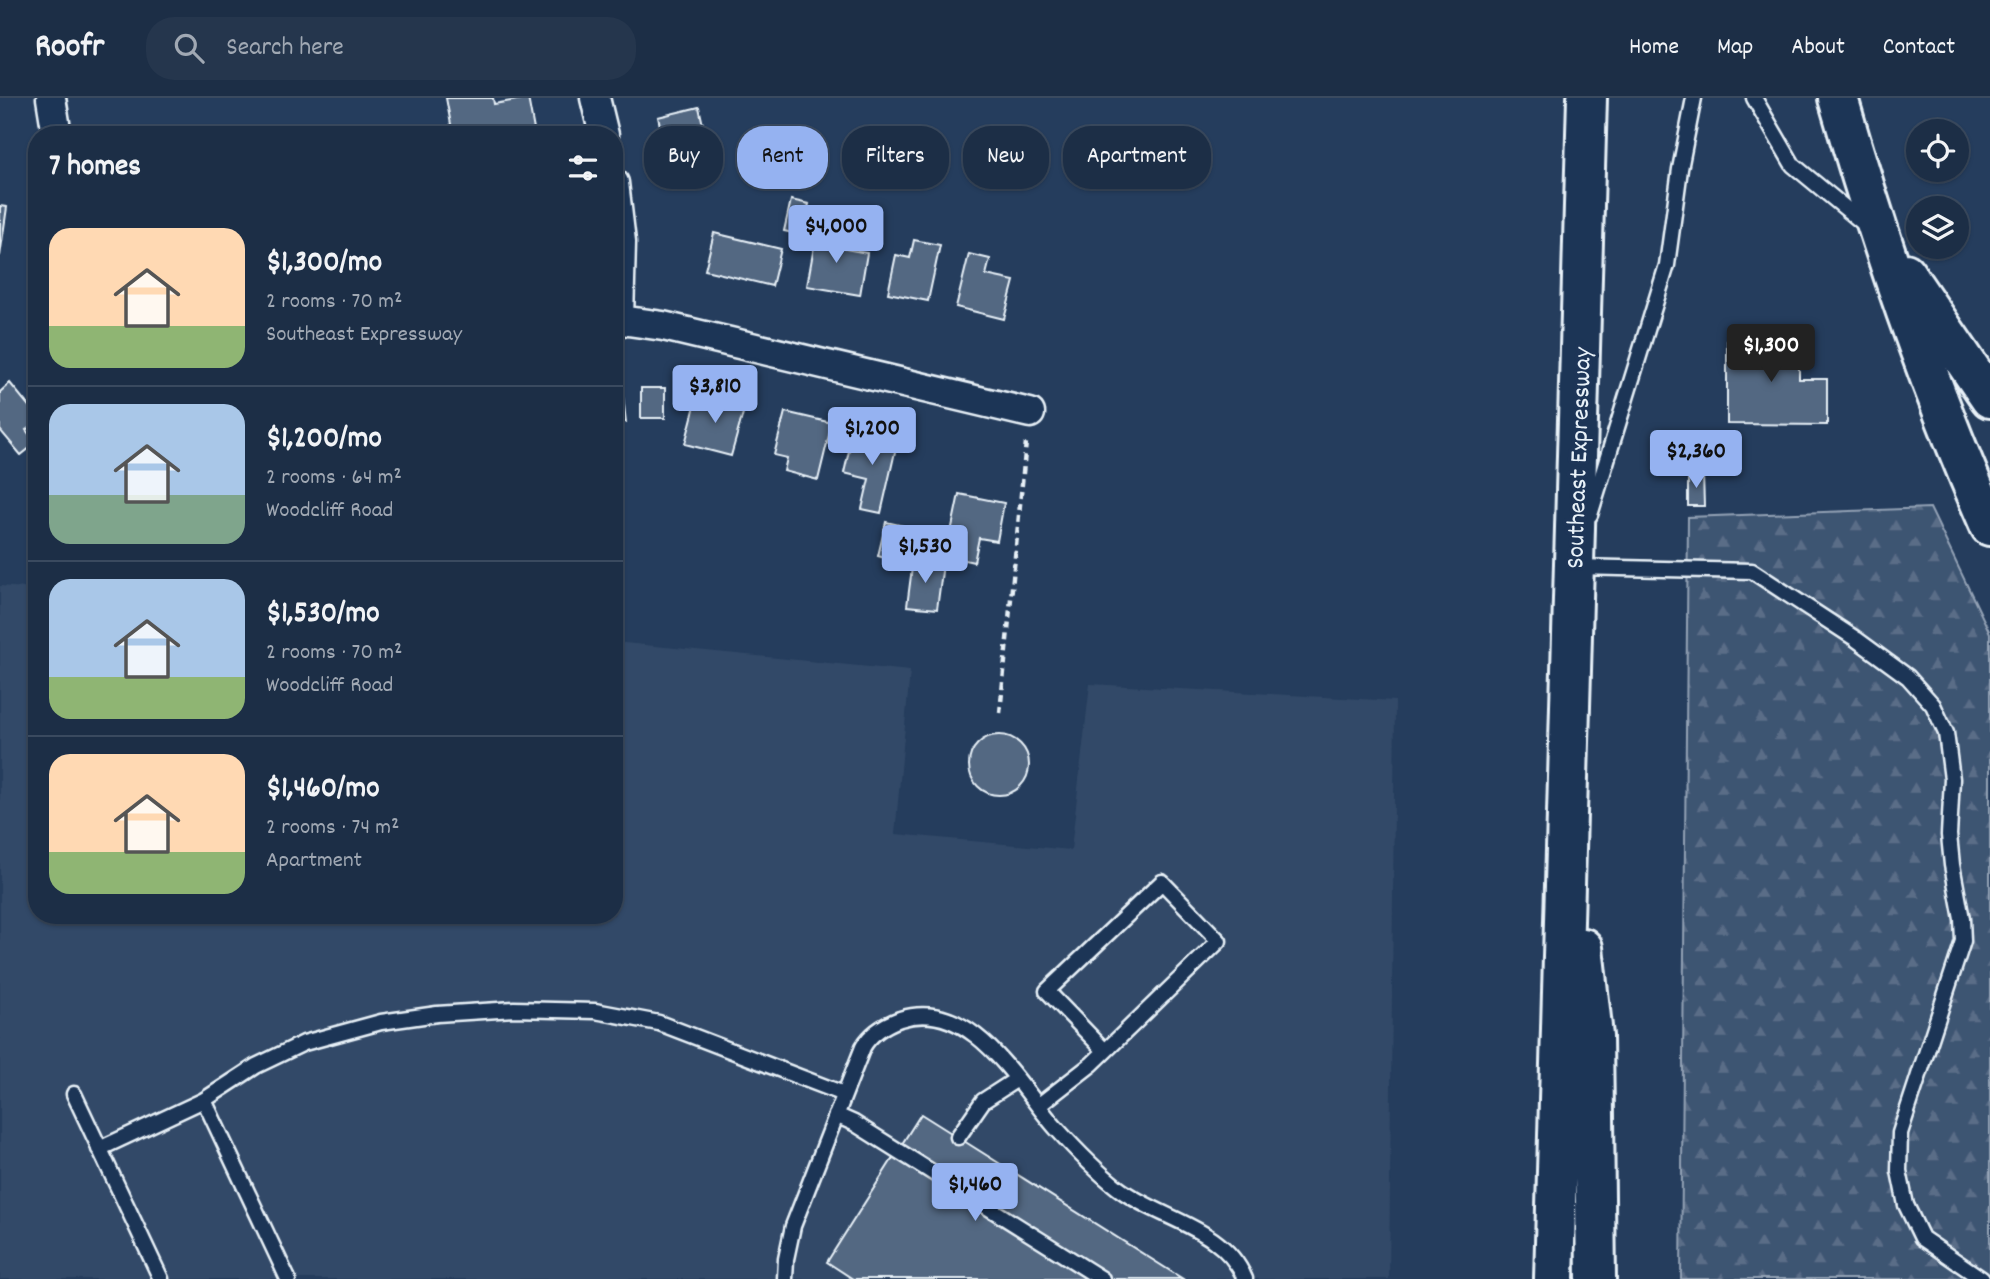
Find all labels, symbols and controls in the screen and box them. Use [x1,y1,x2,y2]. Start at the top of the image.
search box [146,17,636,80]
text: Roofr [35,25,104,72]
icon: search [170,29,208,67]
text: Search here [226,30,344,67]
text: Home [1629,31,1679,65]
text: Map [1717,31,1753,65]
text: About [1791,31,1845,65]
text: Contact [1883,31,1955,65]
map controls [1906,119,1969,259]
button: locate [1906,119,1969,182]
chip: Buy [644,126,723,189]
chip: Rent [737,126,828,189]
chip: Filters [842,126,949,189]
chip: New [963,126,1049,189]
chip: Apartment [1063,126,1211,189]
text: 7 homes [49,147,141,190]
icon: filters [564,149,602,187]
button: layers [1906,196,1969,259]
pin: $4,000 [779,206,893,265]
text: $4,000 [804,211,868,244]
text: $1,300/mo [266,243,382,286]
icon: home [105,256,189,340]
text: 2 rooms · 70 m² [266,286,402,319]
text: Southeast Expressway [266,319,462,352]
pin: $1,300 [1714,324,1828,384]
text: $1,300 [1743,330,1799,363]
street label: Southeast Expressway [1558,346,1603,570]
pin: $3,810 [658,366,772,425]
text: $3,810 [688,371,742,404]
pin: $1,200 [815,408,929,467]
text: $1,200 [844,413,900,446]
text: $1,200/mo [266,419,382,462]
pin: $2,360 [1639,430,1753,490]
icon: home [105,432,189,516]
text: $2,360 [1666,436,1726,469]
text: 2 rooms · 64 m² [266,462,402,495]
text: Woodcliff Road [266,495,393,528]
pin: $1,530 [868,526,982,585]
text: $1,530 [898,531,952,564]
text: $1,530/mo [266,594,380,637]
icon: home [105,607,189,691]
text: 2 rooms · 70 m² [266,637,402,670]
text: Woodcliff Road [266,670,393,703]
text: $1,460/mo [266,769,380,812]
icon: home [105,782,189,866]
text: 2 rooms · 74 m² [266,812,399,845]
text: Apartment [266,845,362,878]
pin: $1,460 [918,1164,1032,1223]
text: $1,460 [948,1169,1002,1202]

